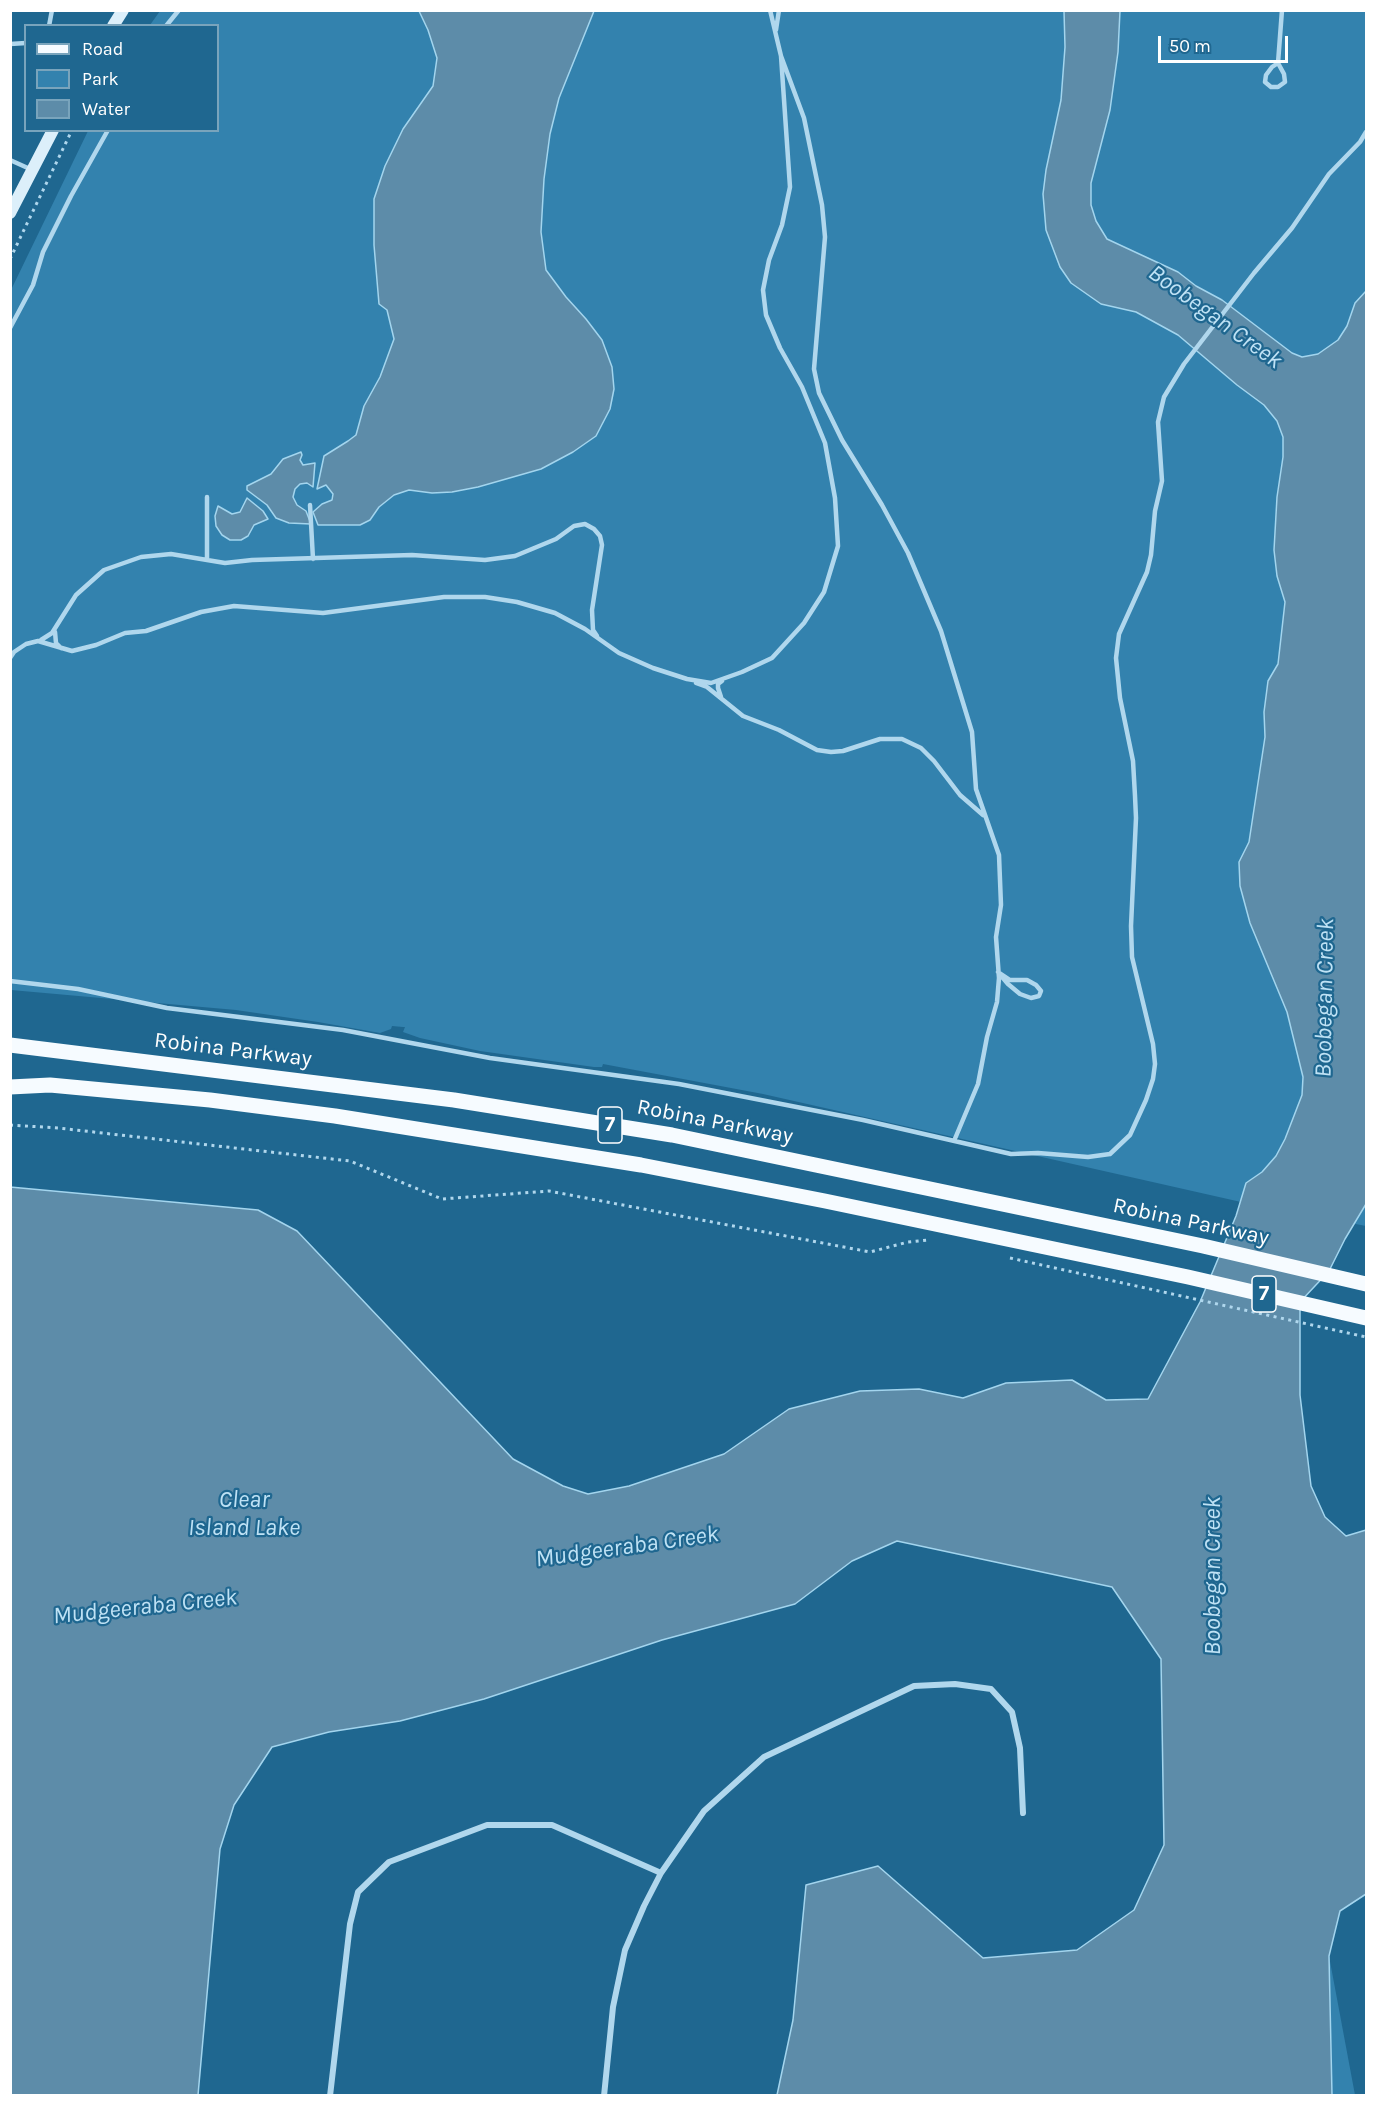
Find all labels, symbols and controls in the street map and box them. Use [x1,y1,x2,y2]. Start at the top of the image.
legend [24,24,219,132]
scale bar [1161,24,1292,62]
text: 50 m [1169,35,1211,57]
text: Road [82,38,123,60]
text: Park [82,68,119,90]
text: Water [82,98,130,120]
water label: Boobegan Creek [1142,259,1288,375]
water label: Boobegan Creek [1309,918,1341,1078]
street label: Robina Parkway [153,1027,313,1073]
street label: Robina Parkway [635,1094,795,1150]
road number: 7 [598,1107,622,1143]
street label: Robina Parkway [1111,1193,1271,1251]
road number: 7 [1252,1276,1276,1312]
water label: Clear Island Lake [188,1486,300,1542]
water label: Boobegan Creek [1199,1496,1227,1656]
water label: Mudgeeraba Creek [534,1520,720,1574]
water label: Mudgeeraba Creek [52,1583,238,1631]

